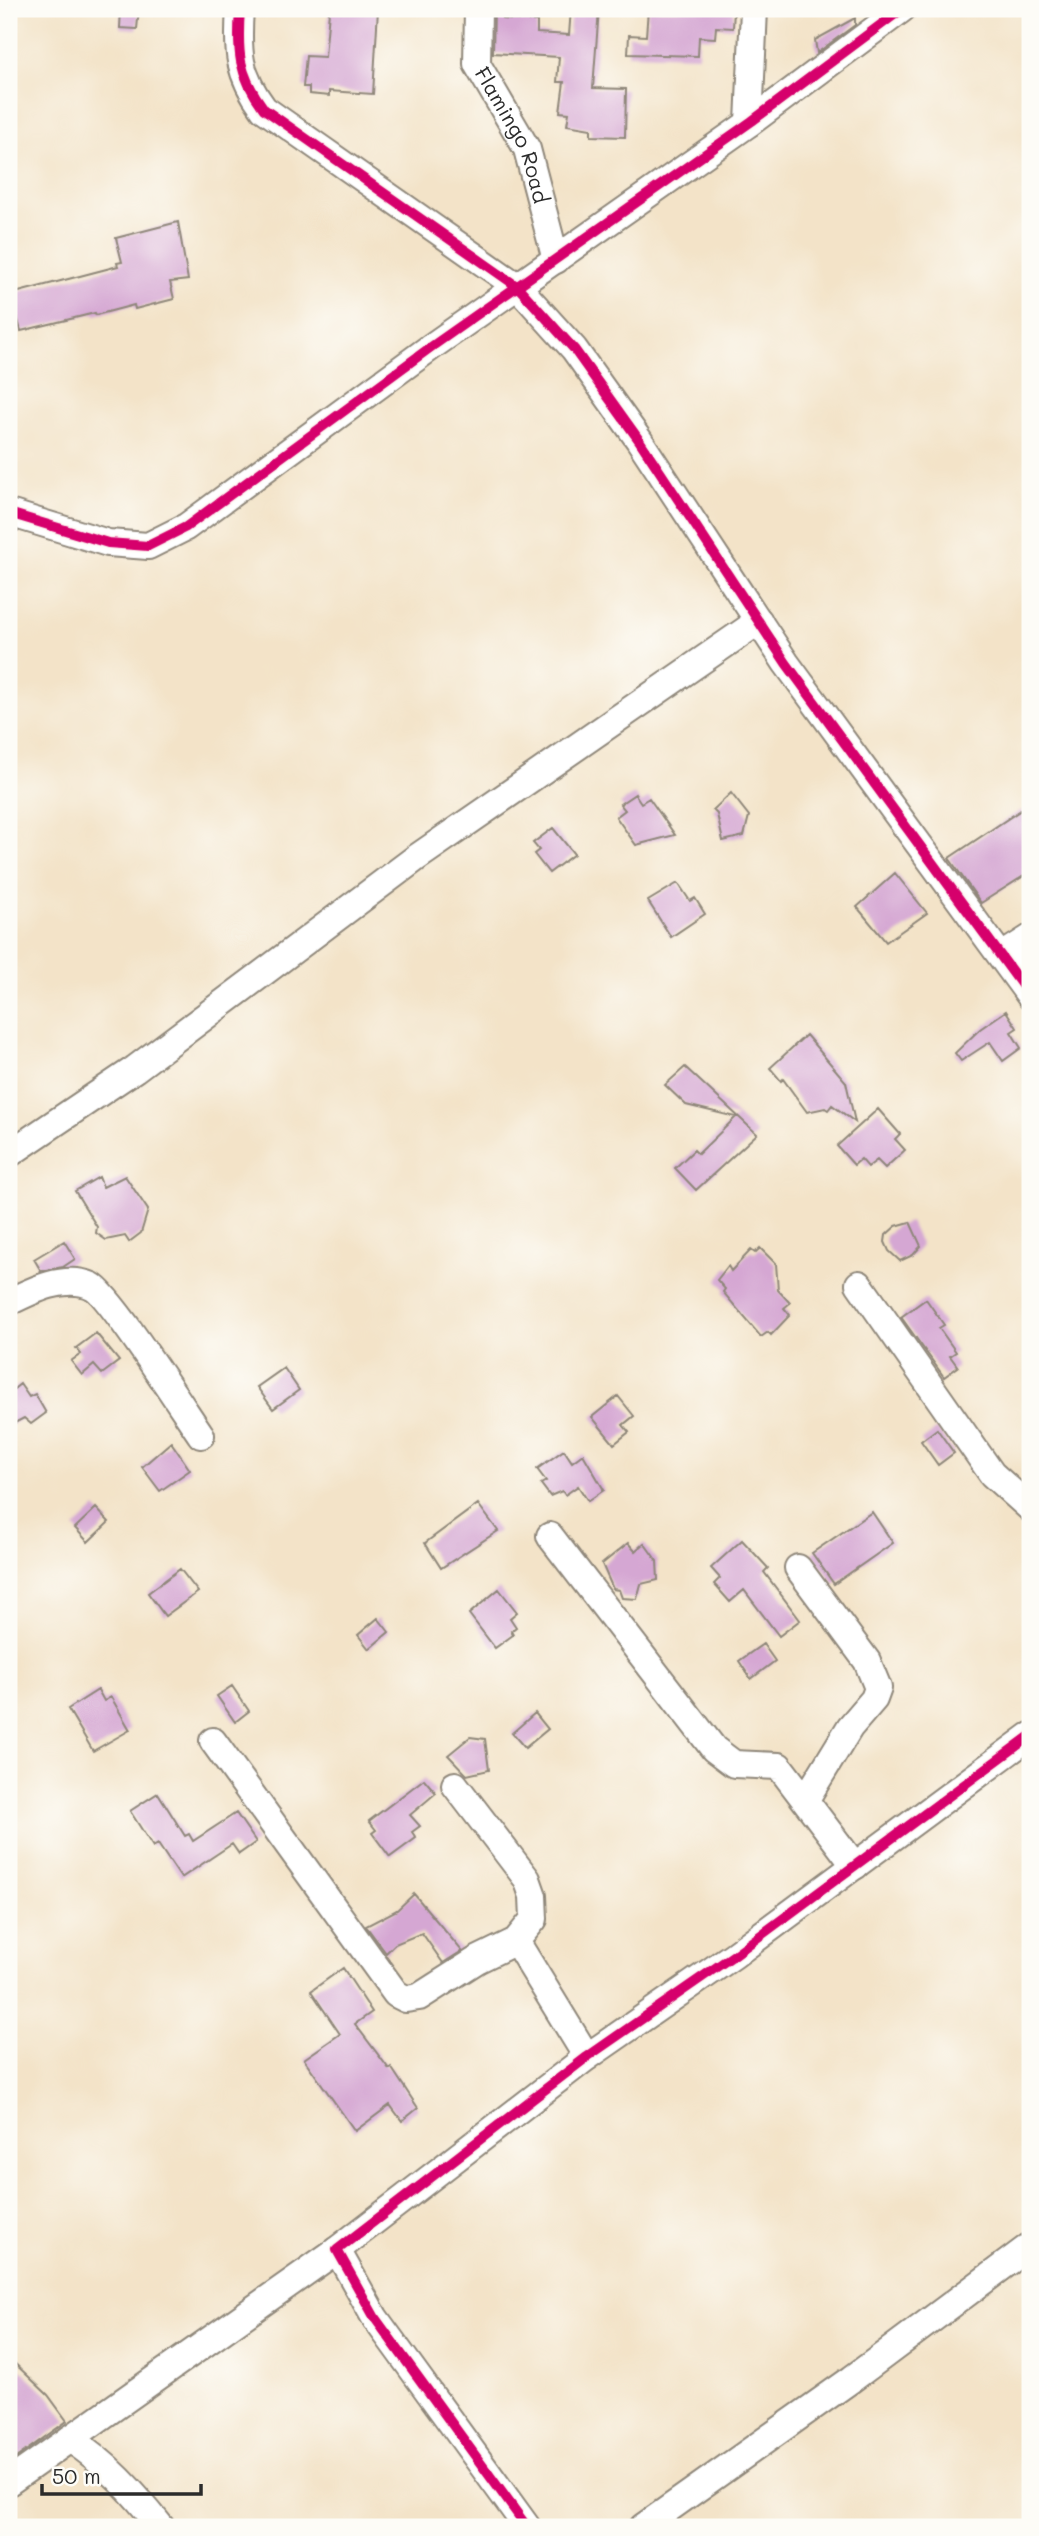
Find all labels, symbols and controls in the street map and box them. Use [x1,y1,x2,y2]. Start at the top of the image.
street label: Flamingo Road [470,61,556,206]
scale bar [42,2452,201,2496]
text: 50 m [52,2462,101,2489]

